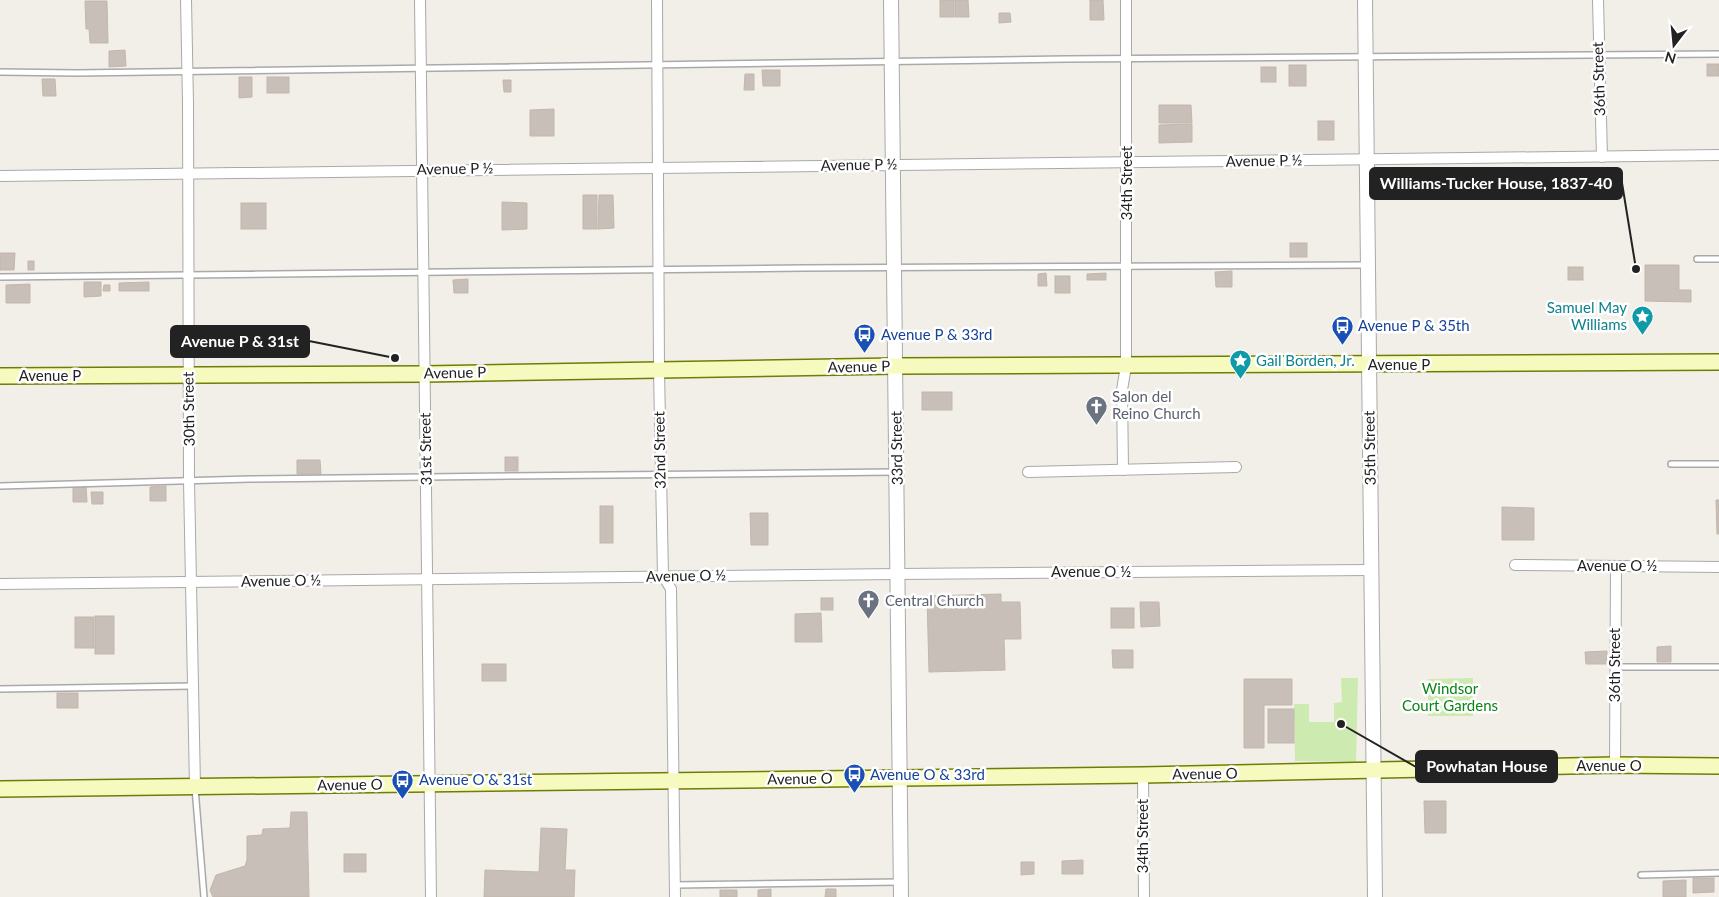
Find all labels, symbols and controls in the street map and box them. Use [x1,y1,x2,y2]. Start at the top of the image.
north arrow [1649,20,1699,70]
street label: 36th Street [1588,41,1608,117]
text: N [1663,48,1678,68]
street label: 34th Street [1117,145,1135,220]
street label: Avenue P ½ [1225,150,1303,170]
street label: Avenue P ½ [820,154,898,174]
street label: Avenue P ½ [416,158,494,178]
callout: Williams-Tucker House, 1837-40 [1370,168,1622,199]
text: Williams-Tucker House, 1837-40 [1380,173,1612,192]
place label: Samuel May Williams [1547,298,1627,333]
place icon: Samuel May Williams [1631,305,1655,336]
bus stop icon: Avenue P & 35th [1330,314,1354,345]
place label: Avenue P & 35th [1358,316,1470,334]
bus stop icon: Avenue P & 33rd [853,323,877,354]
place label: Avenue P & 33rd [881,325,992,343]
callout: Avenue P & 31st [171,326,309,357]
text: Avenue P & 31st [180,331,299,350]
place icon: Gail Borden, Jr. [1228,349,1252,380]
place label: Gail Borden, Jr. [1256,351,1355,369]
street label: Avenue P [1368,355,1430,373]
street label: Avenue P [828,356,890,376]
street label: Avenue P [424,362,486,382]
street label: Avenue P [19,366,81,384]
street label: 30th Street [178,371,198,446]
place label: Salon del Reino Church [1112,387,1201,422]
church icon: Salon del Reino Church [1084,394,1108,425]
street label: 32nd Street [649,410,669,489]
street label: 33rd Street [886,410,906,485]
street label: 35th Street [1359,410,1379,485]
street label: 31st Street [415,412,435,485]
street label: Avenue O ½ [1577,556,1657,574]
street label: Avenue O ½ [1051,562,1131,580]
street label: Avenue O ½ [646,565,726,585]
street label: Avenue O ½ [241,570,321,590]
church icon: Central Church [857,589,881,620]
place label: Central Church [885,591,984,609]
street label: 36th Street [1605,627,1623,702]
park label: Windsor Court Gardens [1402,679,1498,714]
callout: Powhatan House [1416,751,1557,782]
text: Powhatan House [1426,756,1548,775]
street label: Avenue O [1576,756,1642,774]
bus stop icon: Avenue O & 33rd [842,763,866,794]
street label: Avenue O [1172,763,1238,783]
place label: Avenue O & 33rd [870,765,985,783]
bus stop icon: Avenue O & 31st [391,768,415,799]
street label: Avenue O [767,768,833,788]
place label: Avenue O & 31st [419,770,533,788]
street label: Avenue O [317,774,383,794]
street label: 34th Street [1133,798,1151,873]

